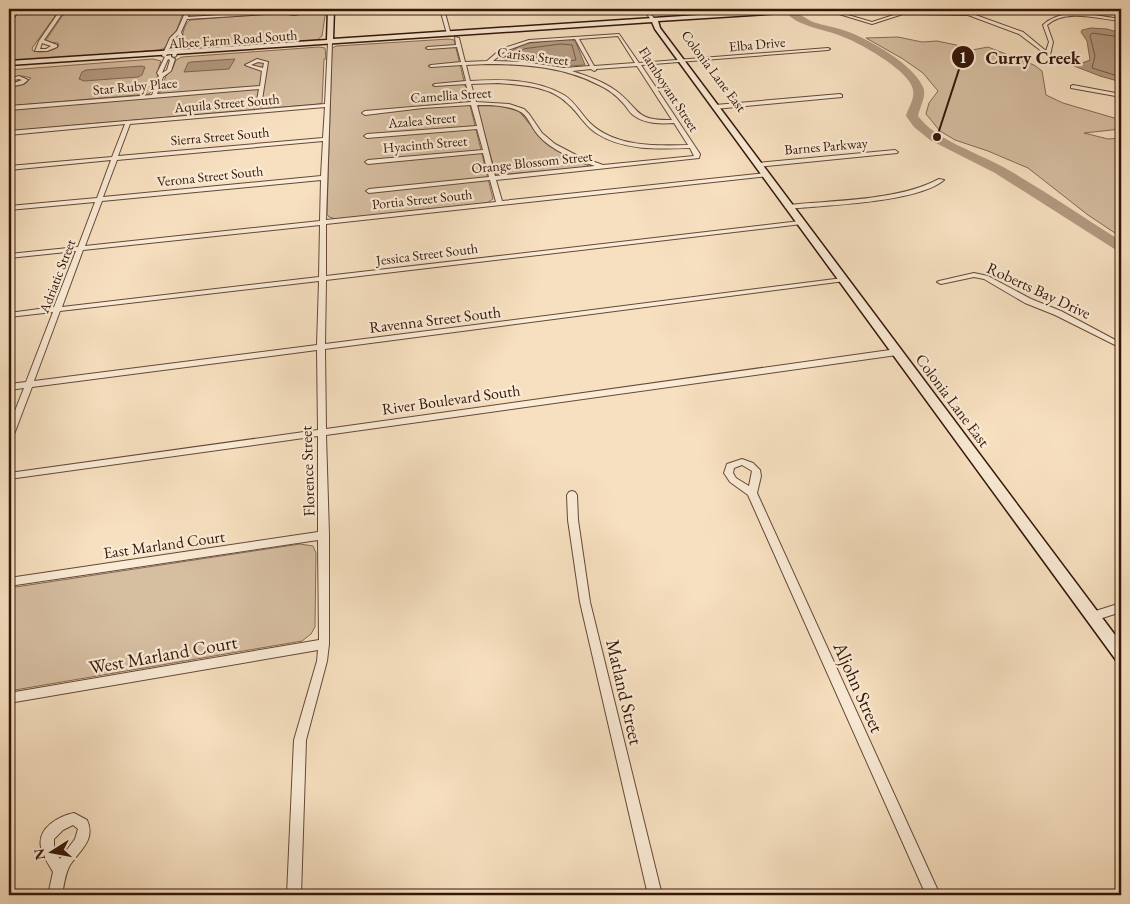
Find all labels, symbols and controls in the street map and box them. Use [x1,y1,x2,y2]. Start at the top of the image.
street label: Albee Farm Road South [167,26,298,53]
street label: Colonia Lane East [677,27,751,116]
street label: Elba Drive [728,33,786,55]
callout: Curry Creek [951,41,1091,74]
street label: Carissa Street [496,43,570,69]
street label: Flamboyant Street [635,43,703,135]
text: Curry Creek [985,46,1082,69]
text: 1 [959,48,967,67]
street label: Star Ruby Place [92,73,178,99]
street label: Camellia Street [410,83,493,107]
street label: Aquila Street South [173,89,280,117]
street label: Azalea Street [386,108,457,132]
street label: Sierra Street South [170,123,270,149]
street label: Hyacinth Street [382,131,468,157]
street label: Barnes Parkway [784,133,869,159]
street label: Orange Blossom Street [471,147,594,177]
street label: Verona Street South [156,161,264,191]
street label: Portia Street South [371,185,473,213]
street label: Adriatic Street [34,236,80,316]
street label: Jessica Street South [374,239,479,269]
street label: Roberts Bay Drive [983,257,1094,324]
street label: Ravenna Street South [368,301,502,338]
street label: Colonia Lane East [911,349,995,451]
street label: River Boulevard South [381,379,522,420]
street label: Florence Street [295,425,320,517]
street label: East Marland Court [102,526,226,563]
street label: West Marland Court [87,629,239,680]
street label: Matland Street [600,637,649,747]
street label: Aljohn Street [827,637,890,736]
north arrow [28,826,78,876]
text: N [29,847,49,862]

